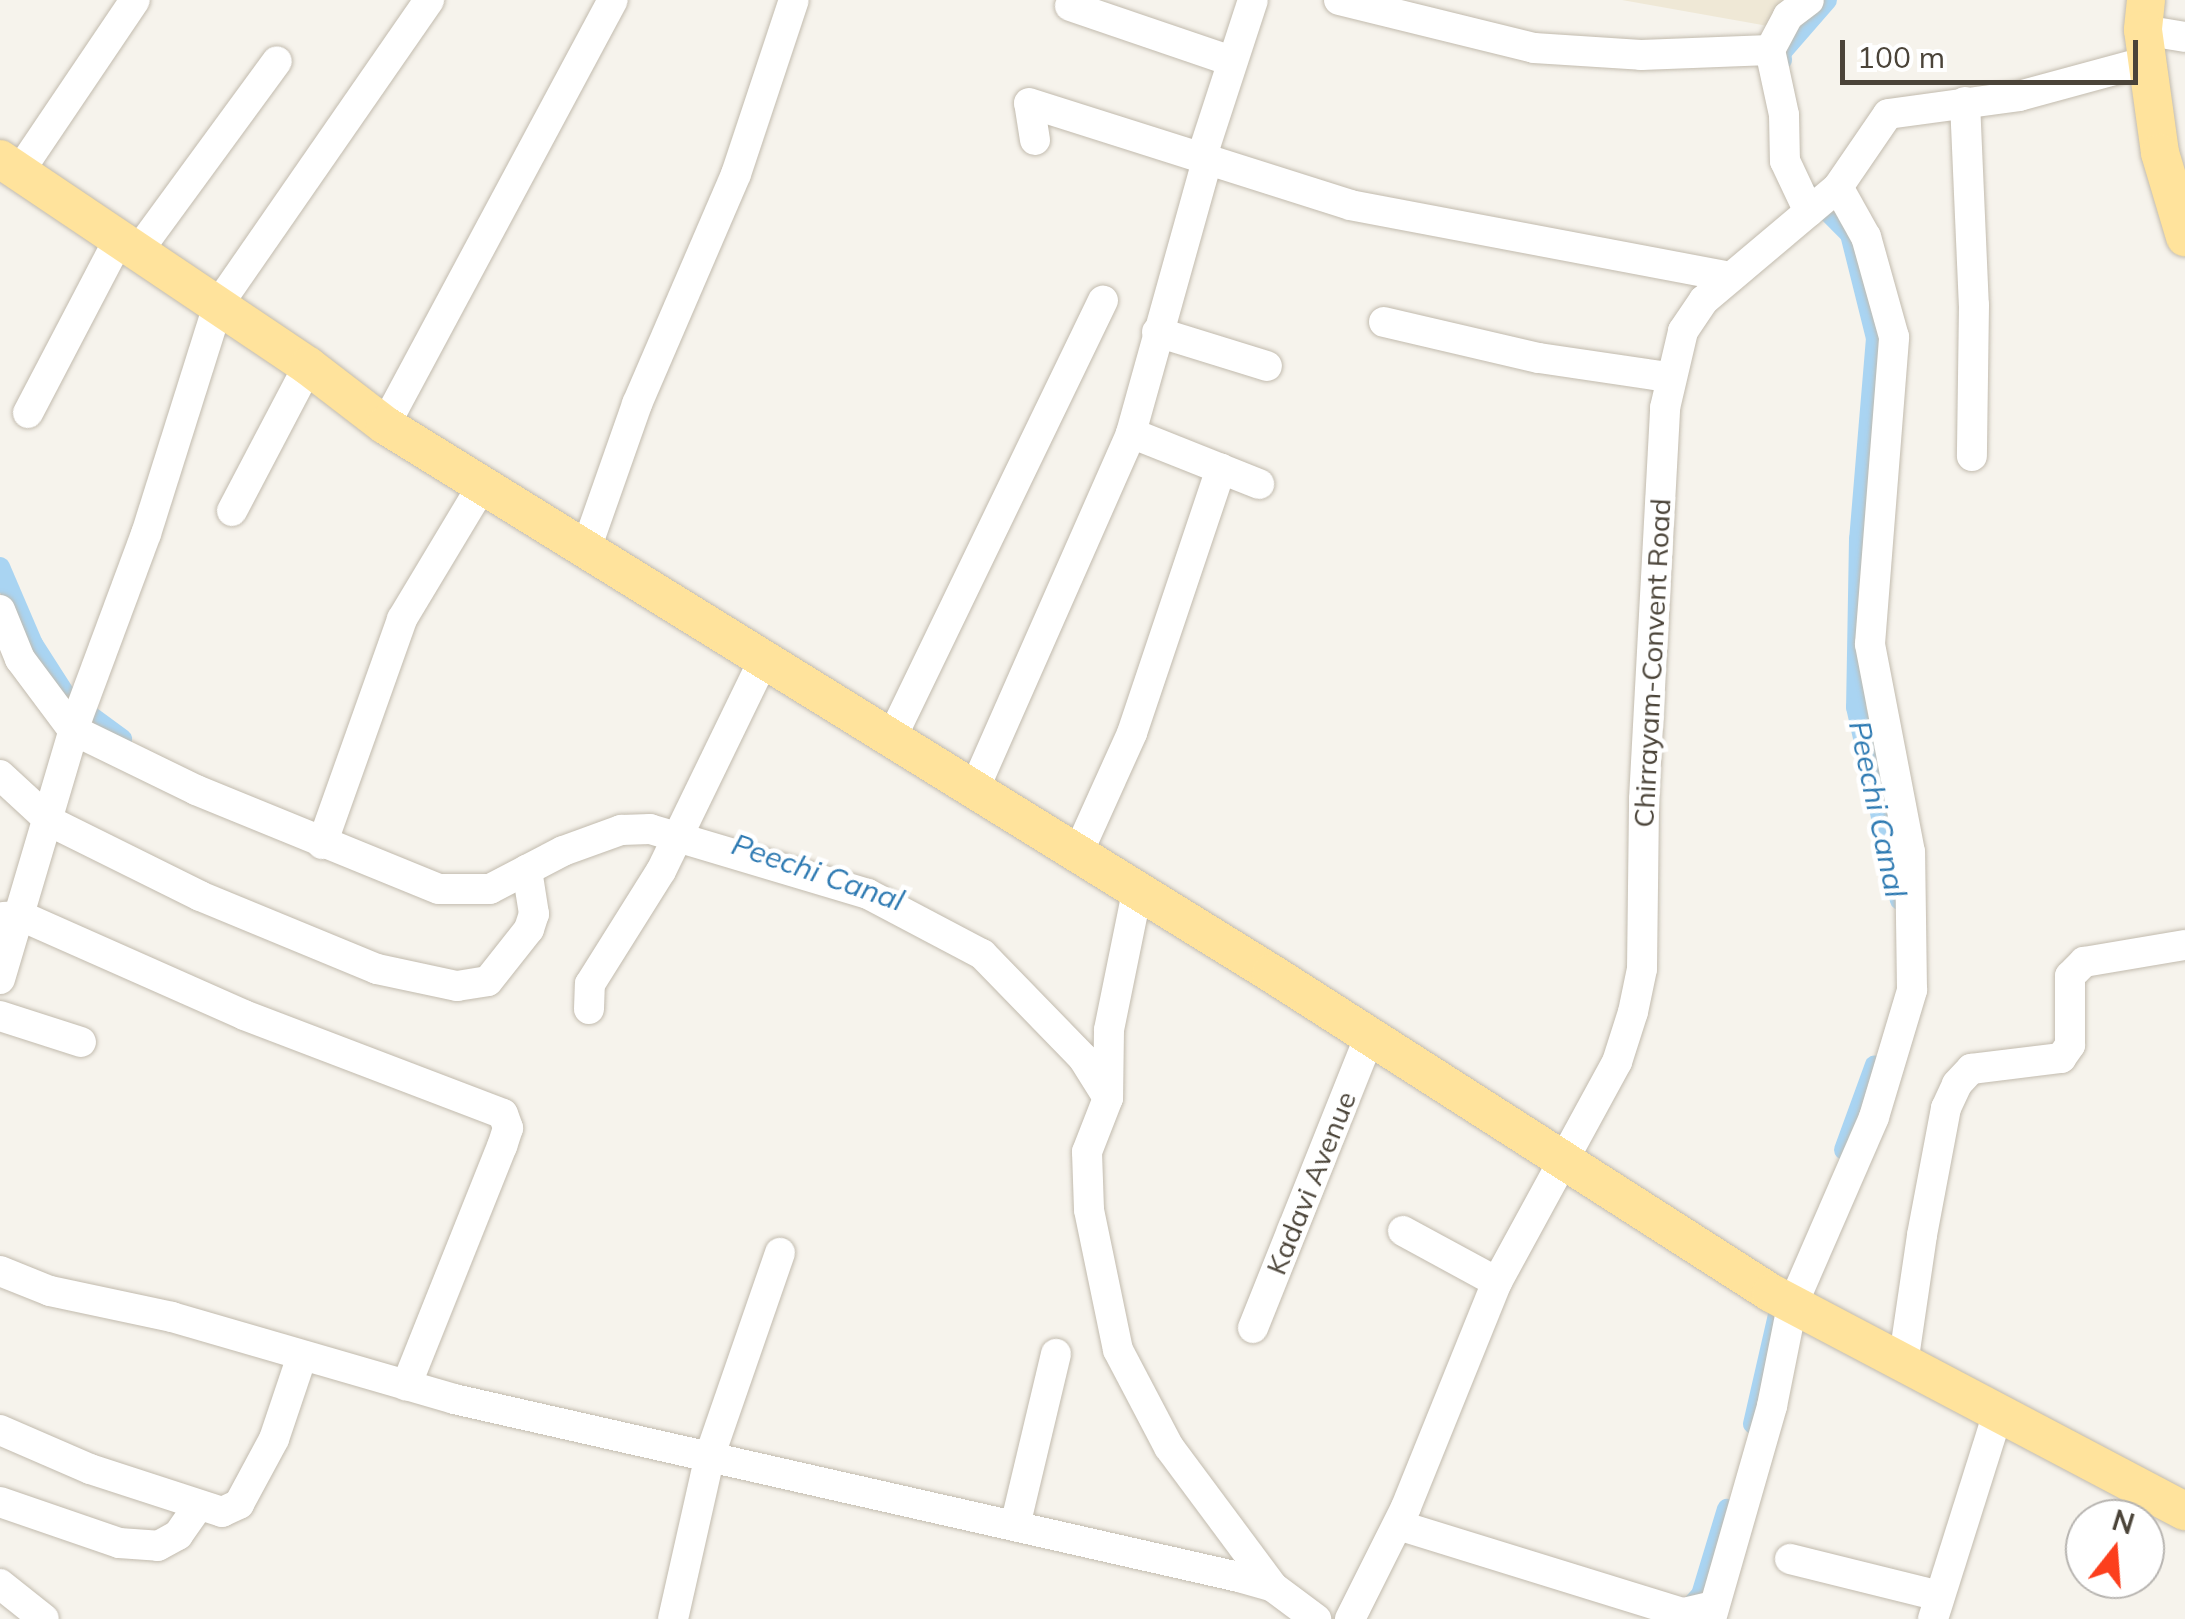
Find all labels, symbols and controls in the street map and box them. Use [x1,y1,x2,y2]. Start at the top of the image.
scale bar [1845,20,2142,82]
text: 100 m [1857,38,1945,76]
street label: Chirrayam-Convent Road [1627,498,1677,828]
water label: Peechi Canal [1842,717,1914,901]
water label: Peechi Canal [727,826,909,918]
street label: Kadavi Avenue [1259,1087,1363,1279]
north arrow [2065,1499,2165,1599]
text: N [2108,1502,2139,1542]

